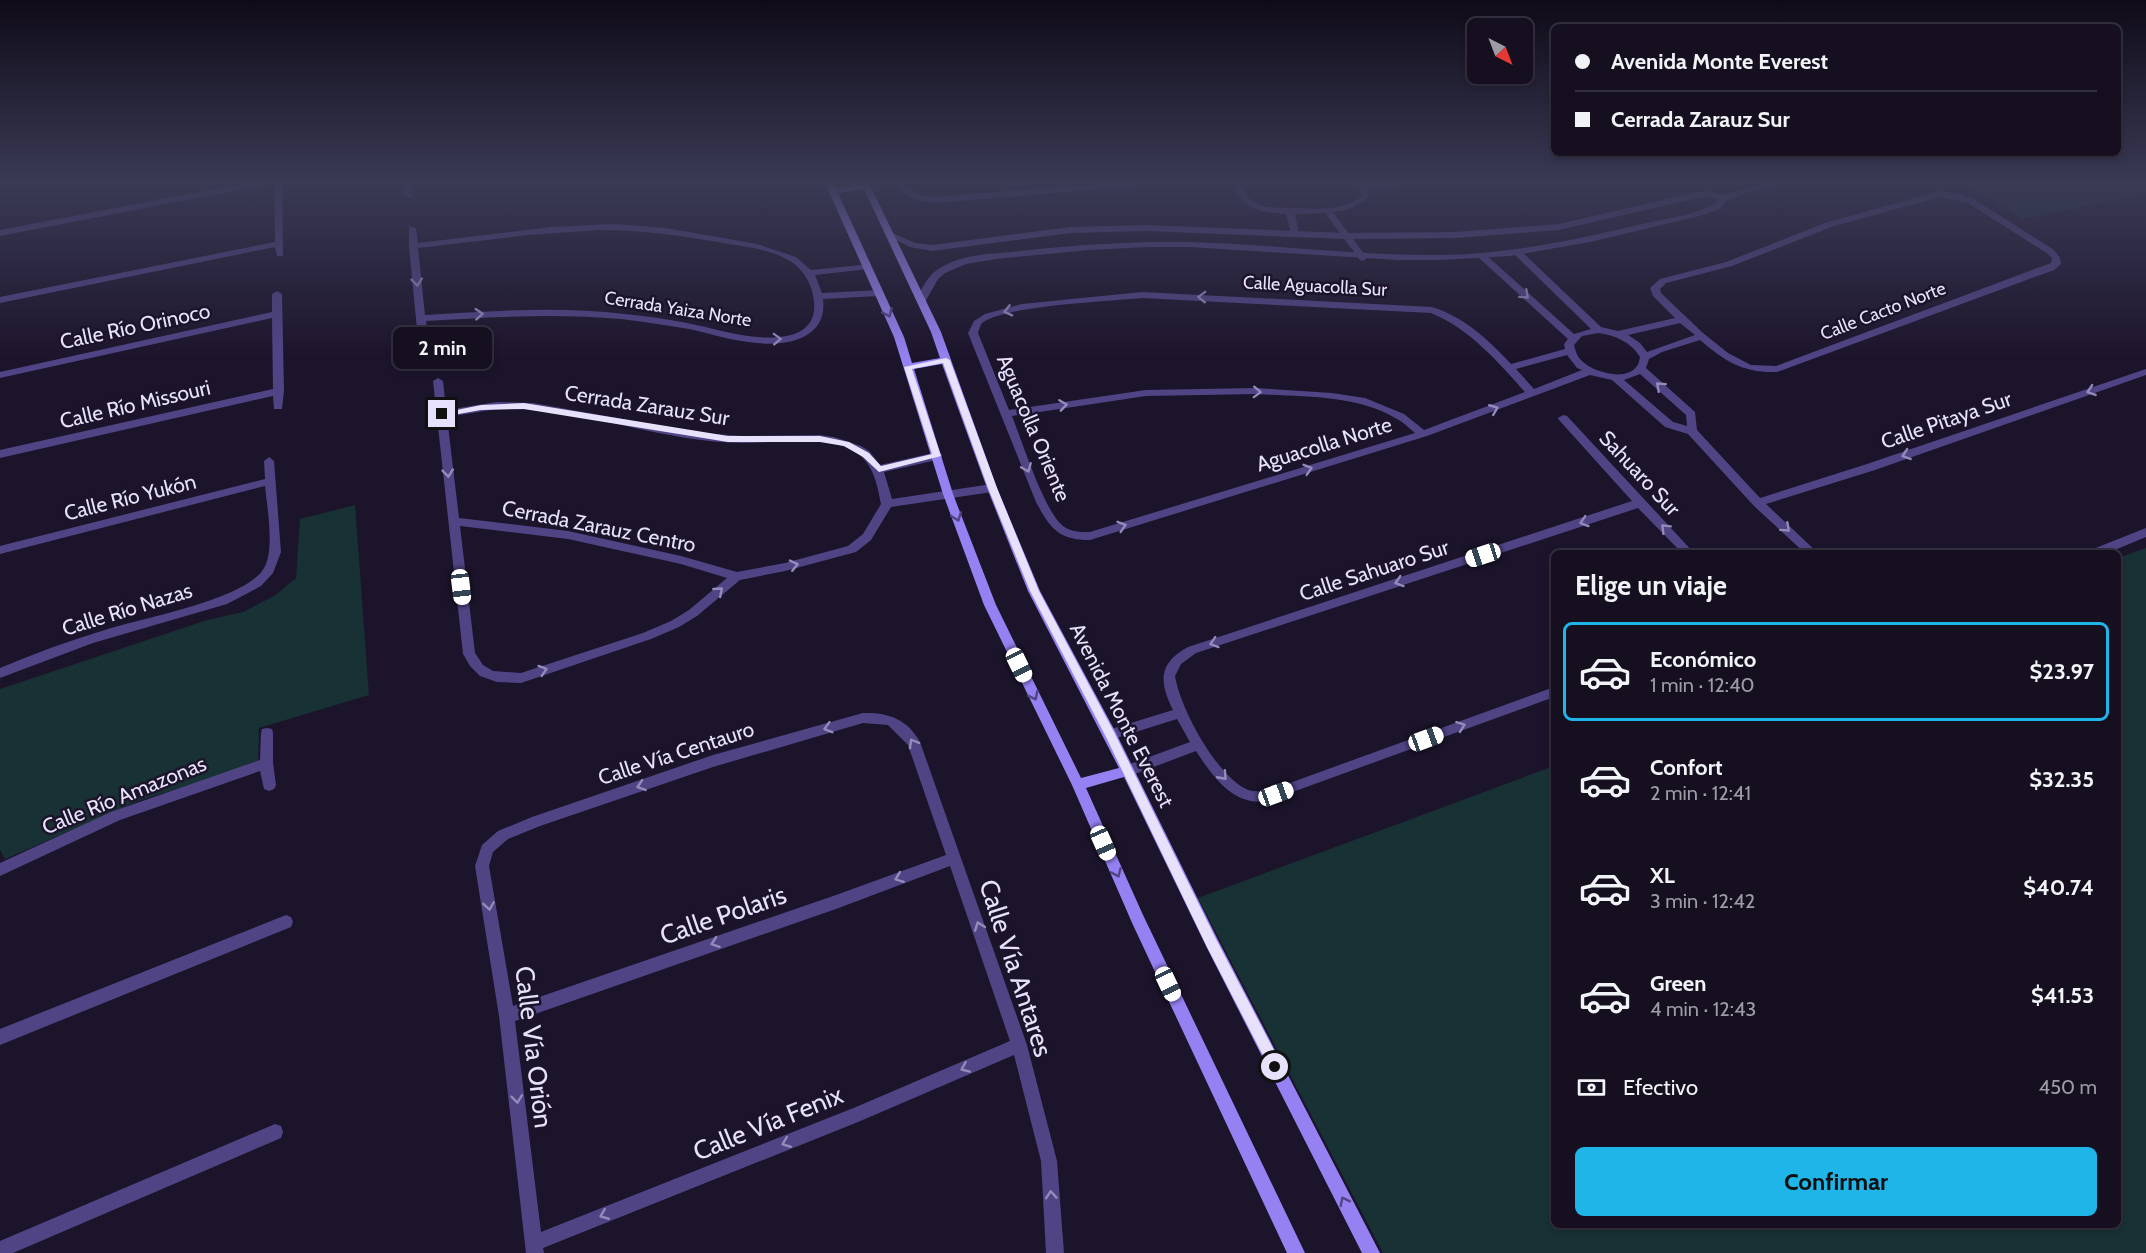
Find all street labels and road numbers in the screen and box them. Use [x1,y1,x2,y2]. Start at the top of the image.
street label: Calle Aguacolla Sur [1242,271,1388,301]
street label: Calle Cacto Norte [1817,277,1949,345]
street label: Cerrada Yaiza Norte [603,287,753,331]
street label: Calle Río Orinoco [58,298,212,354]
street label: Aguacolla Oriente [992,351,1076,505]
street label: Calle Río Missouri [57,375,213,433]
street label: Cerrada Zarauz Sur [563,380,731,430]
street label: Calle Pitaya Sur [1877,386,2015,454]
street label: Aguacolla Norte [1253,411,1395,476]
street label: Sahuaro Sur [1594,425,1686,521]
street label: Calle Río Yukón [61,469,199,525]
street label: Cerrada Zarauz Centro [500,495,698,557]
street label: Calle Sahuaro Sur [1296,534,1452,606]
street label: Calle Río Nazas [59,577,195,641]
street label: Avenida Monte Everest [1065,619,1179,811]
street label: Calle Vía Centauro [595,716,757,790]
street label: Calle Río Amazonas [38,751,210,839]
street label: Calle Vía Antares [972,875,1060,1061]
street label: Calle Polaris [656,878,791,952]
street label: Calle Vía Orión [508,964,560,1130]
street label: Calle Vía Fenix [688,1078,848,1168]

